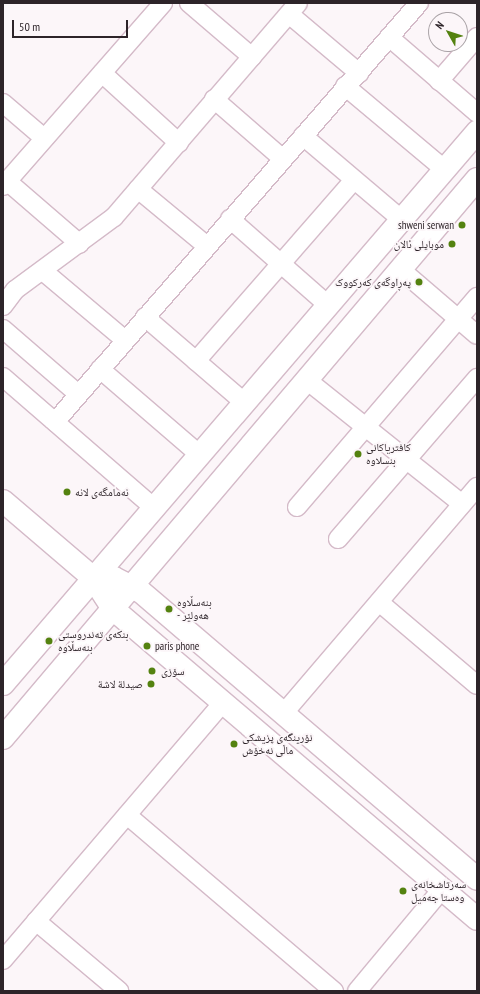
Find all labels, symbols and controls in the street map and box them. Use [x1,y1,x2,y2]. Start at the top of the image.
scale bar [14,12,130,38]
north arrow [428,12,468,52]
text: N [432,18,447,32]
text: 50 m [19,19,40,34]
place label: shweni serwan [398,218,454,232]
marker: shweni serwan [457,220,467,230]
place label: موبایلی ئالان [394,237,444,251]
marker: موبایلی ئالان [447,239,457,249]
place label: پەڕاوگەی کەرکووک [335,275,411,289]
marker: پەڕاوگەی کەرکووک [414,277,424,287]
place label: كافترياكانى بنسلاوه [366,441,411,467]
marker: كافترياكانى بنسلاوه [353,449,363,459]
place label: نەمامگەی لانە [75,485,129,499]
marker: نەمامگەی لانە [62,487,72,497]
place label: بنەسڵاوە - هەولێر [177,596,212,622]
marker: بنەسڵاوە - هەولێر [164,604,174,614]
place label: بنكەی تەندروستی بنەسڵاوە [58,628,129,654]
marker: بنكەی تەندروستی بنەسڵاوە [43,635,55,647]
place label: paris phone [155,639,199,653]
marker: paris phone [142,641,152,651]
place label: سۆزی [161,664,184,678]
marker: سۆزی [146,665,158,677]
place label: صيدلة لاشة [98,677,143,691]
marker: صيدلة لاشة [146,679,156,689]
place label: نۆرینگەی پزیشکی ماڵی نەخۆش [242,731,312,757]
marker: نۆرینگەی پزیشکی ماڵی نەخۆش [229,739,239,749]
place label: سەرتاشخانەی وەستا جەمیل [411,878,466,904]
marker: سەرتاشخانەی وەستا جەمیل [398,886,408,896]

